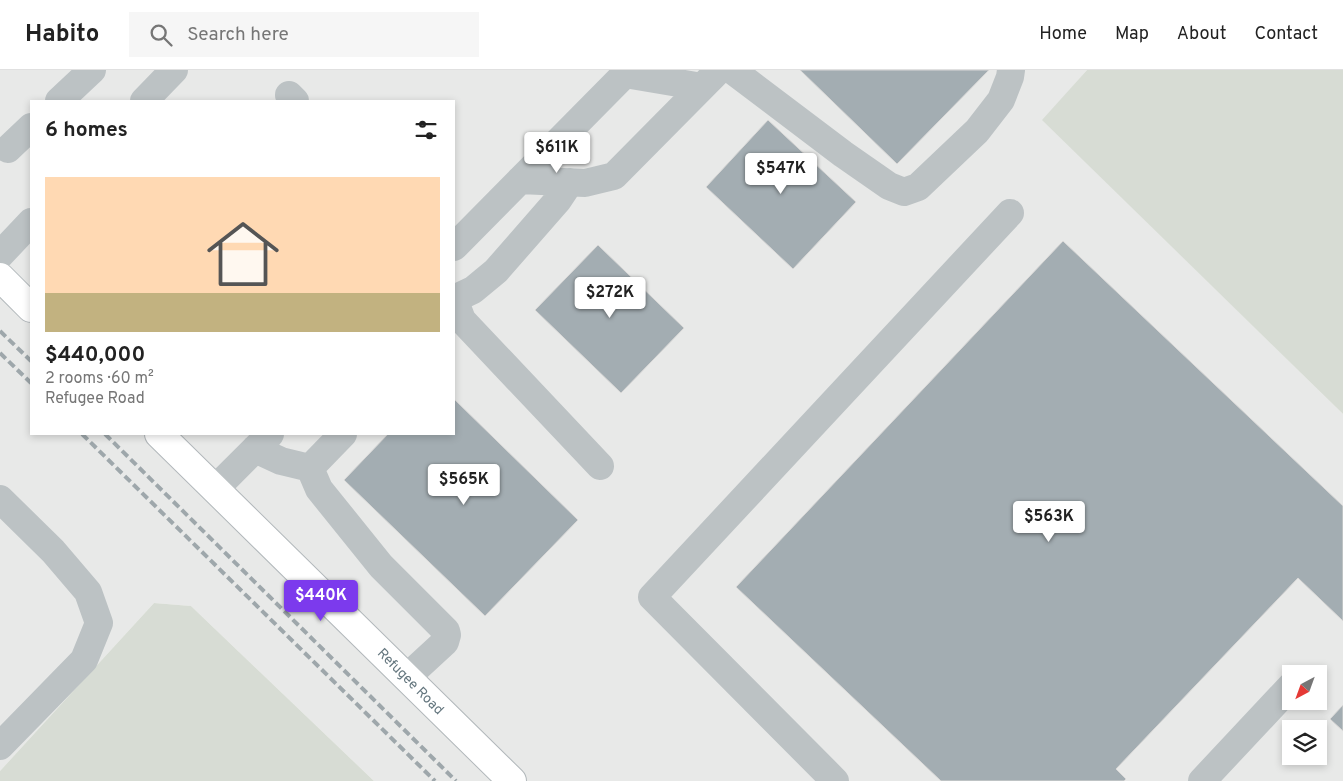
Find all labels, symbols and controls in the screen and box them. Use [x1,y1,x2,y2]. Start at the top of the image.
search box [129,12,479,57]
text: Habito [25,20,99,50]
icon: search [147,21,175,49]
text: Search here [187,23,289,47]
text: Home [1039,23,1087,46]
text: Map [1115,23,1149,46]
text: About [1177,23,1226,46]
text: Contact [1254,23,1318,46]
icon: filters [412,116,440,144]
text: 6 homes [45,117,128,144]
pin: $611K [522,132,592,174]
text: $611K [535,138,579,158]
pin: $547K [746,152,816,195]
text: $547K [756,159,806,179]
icon: home [198,209,288,299]
pin: $272K [575,276,645,319]
text: $272K [586,283,634,303]
text: $440,000 [45,342,145,369]
text: 2 rooms · 60 m² [45,369,154,389]
text: Refugee Road [45,389,145,409]
pin: $565K [429,464,499,506]
text: $565K [439,470,489,490]
pin: $563K [1014,500,1084,543]
text: $563K [1024,507,1074,527]
pin: $440K [286,580,356,622]
text: $440K [295,586,347,606]
street label: Refugee Road [373,645,447,719]
north arrow [1282,665,1328,710]
map controls [1282,665,1327,765]
button: layers [1282,720,1327,765]

